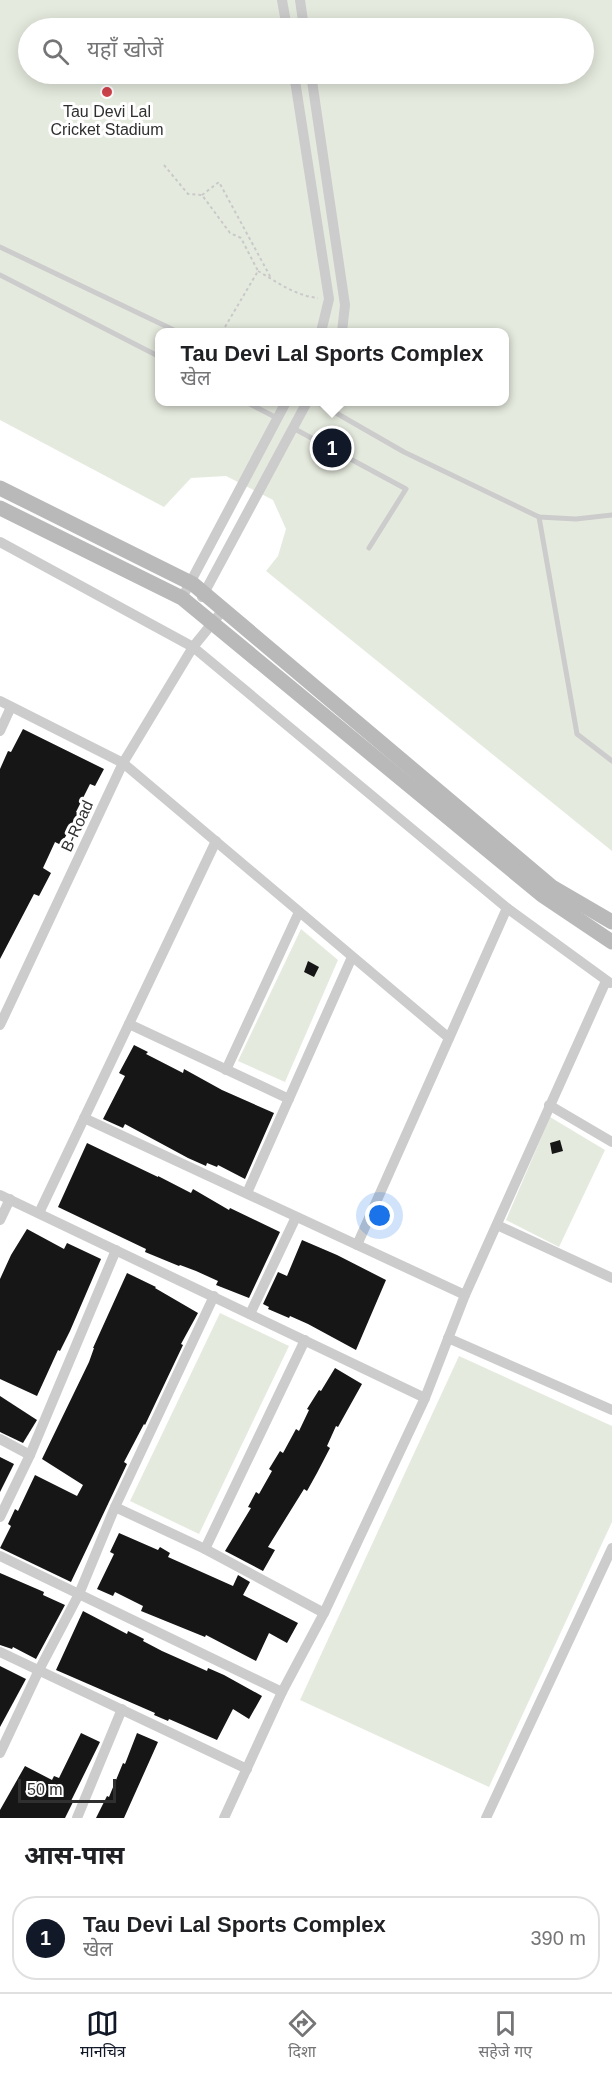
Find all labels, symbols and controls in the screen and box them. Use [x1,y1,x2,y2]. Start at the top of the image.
search box [18,18,594,84]
icon: search [39,35,72,68]
text: यहाँ खोजें [87,37,163,62]
marker: Tau Devi Lal Cricket Stadium [100,85,114,99]
place label: Tau Devi Lal Cricket Stadium [51,103,163,138]
popup [155,328,509,406]
text: Tau Devi Lal Sports Complex [181,341,483,366]
text: खेल [181,367,211,389]
pin: 1 [312,426,352,470]
street label: B-Road [58,798,96,854]
your location [365,1201,394,1230]
scale bar [18,1776,116,1804]
text: 50 m [27,1781,63,1798]
text: आस-पास [24,1840,124,1870]
text: Tau Devi Lal Sports Complex [83,1912,386,1937]
text: 1 [40,1927,51,1949]
text: 390 m [530,1927,586,1949]
text: खेल [83,1938,113,1960]
tab: मानचित्र [80,2007,126,2064]
tab: दिशा [286,2007,319,2064]
tab: सहेजे गए [479,2007,532,2064]

